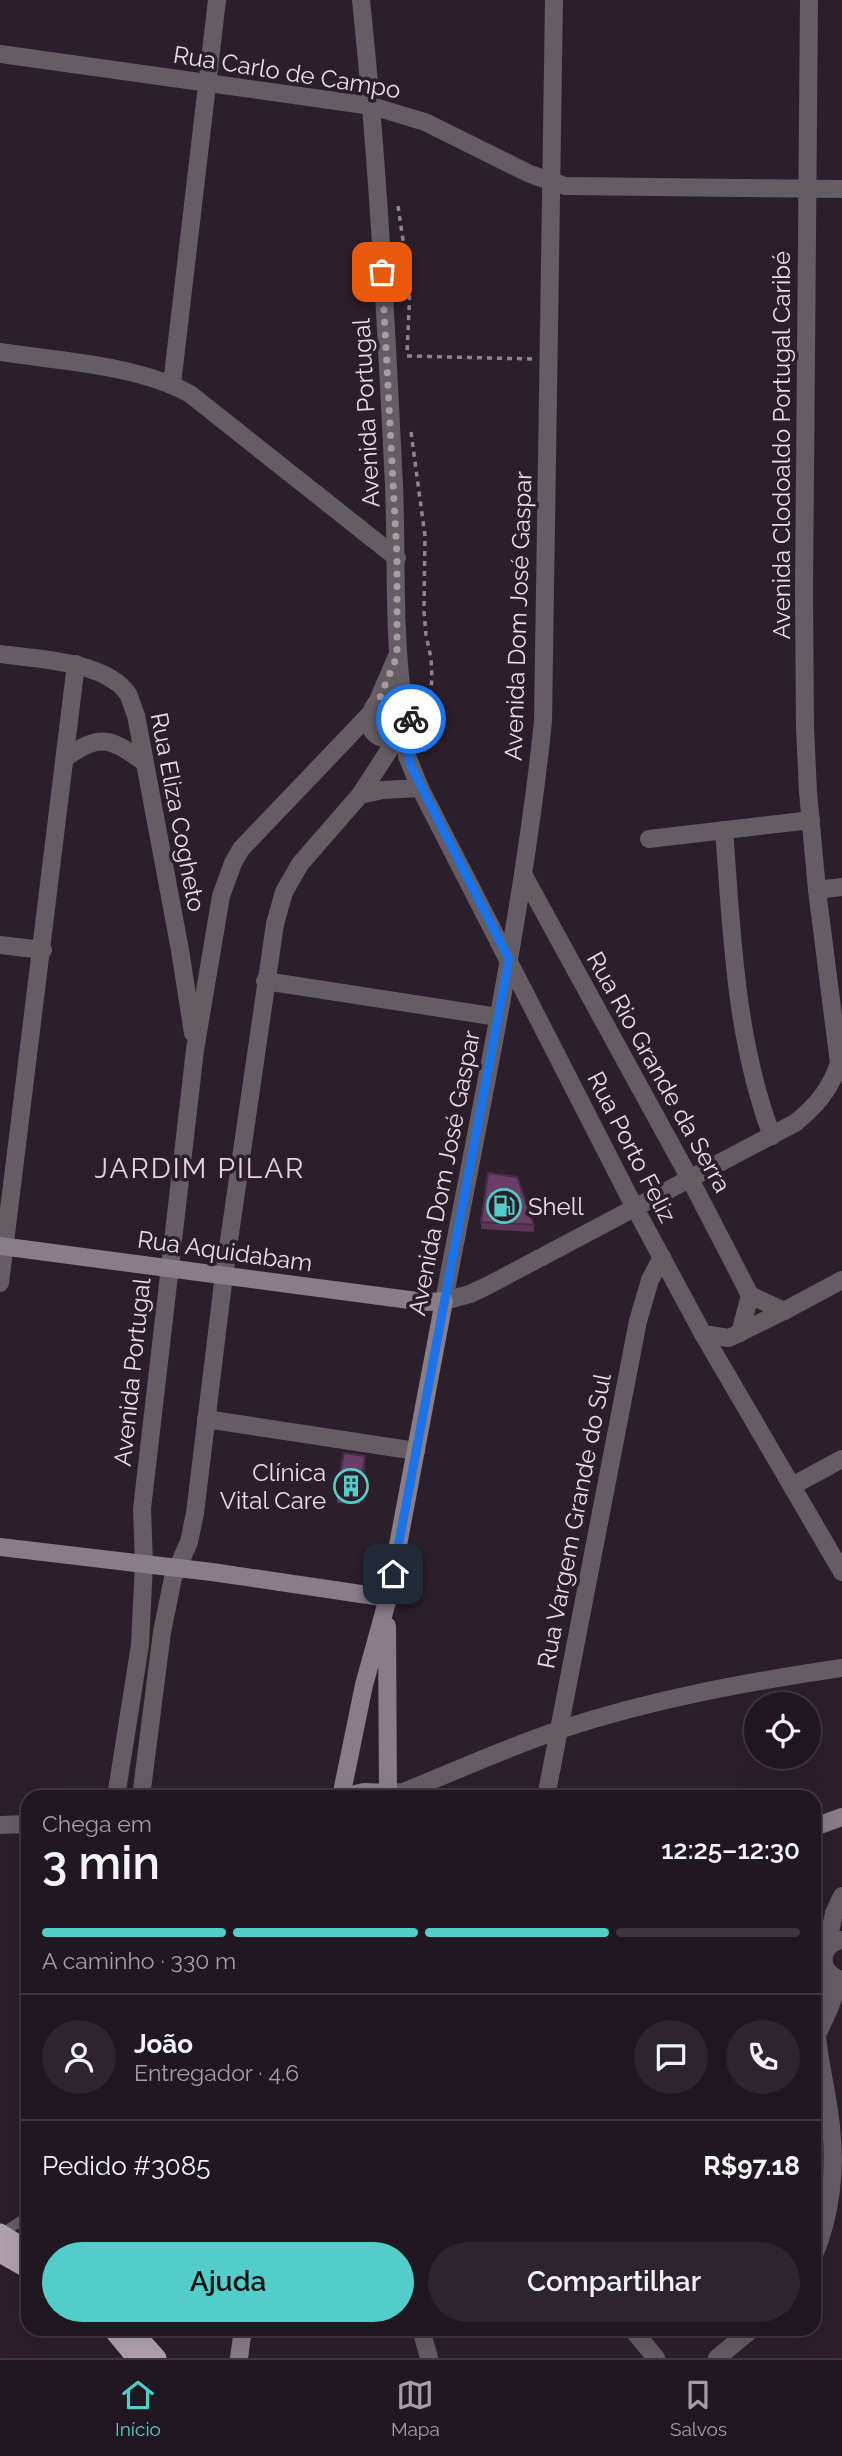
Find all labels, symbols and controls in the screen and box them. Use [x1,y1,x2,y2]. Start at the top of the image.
street label: Rua Carlo de Campo [171,40,403,104]
pin [352,242,412,302]
street label: Avenida Clodoaldo Portugal Caribé [767,251,796,639]
icon: bag [363,253,401,291]
street label: Avenida Portugal [347,317,385,508]
street label: Avenida Dom José Gaspar [498,470,538,761]
courier [376,684,446,754]
icon: bike [392,700,430,738]
street label: Rua Eliza Cogheto [144,710,212,914]
street label: Rua Rio Grande da Serra [581,947,737,1197]
street label: Avenida Dom José Gaspar [402,1027,486,1318]
street label: Rua Porto Feliz [581,1067,683,1227]
district label: JARDIM PILAR [95,1152,305,1185]
fuel station icon: Shell [485,1187,523,1225]
place label: Shell [528,1192,584,1221]
street label: Rua Aquidabam [136,1224,314,1278]
street label: Avenida Portugal [108,1276,156,1468]
street label: Rua Vargem Grande do Sul [531,1371,617,1671]
place label: Clínica Vital Care [220,1458,326,1515]
building icon: Clínica Vital Care [332,1467,370,1505]
pin [363,1544,423,1604]
icon: home [374,1555,412,1593]
map controls [744,1692,821,1769]
button: locate [744,1692,821,1769]
text: Chega em [42,1810,152,1837]
text: 12:25–12:30 [661,1835,800,1865]
text: 3 min [42,1836,160,1890]
text: A caminho · 330 m [42,1947,236,1974]
button: person [42,2020,116,2094]
button: chat [634,2020,708,2094]
button: phone [726,2020,800,2094]
text: João [134,2029,193,2059]
text: Entregador · 4.6 [134,2059,299,2086]
text: Pedido #3085 [42,2151,210,2181]
text: R$97.18 [703,2151,800,2181]
button: Ajuda [42,2242,414,2322]
button: Compartilhar [428,2242,800,2322]
tab: Início [115,2376,161,2440]
tab: Mapa [391,2376,440,2440]
tab: Salvos [670,2376,727,2440]

